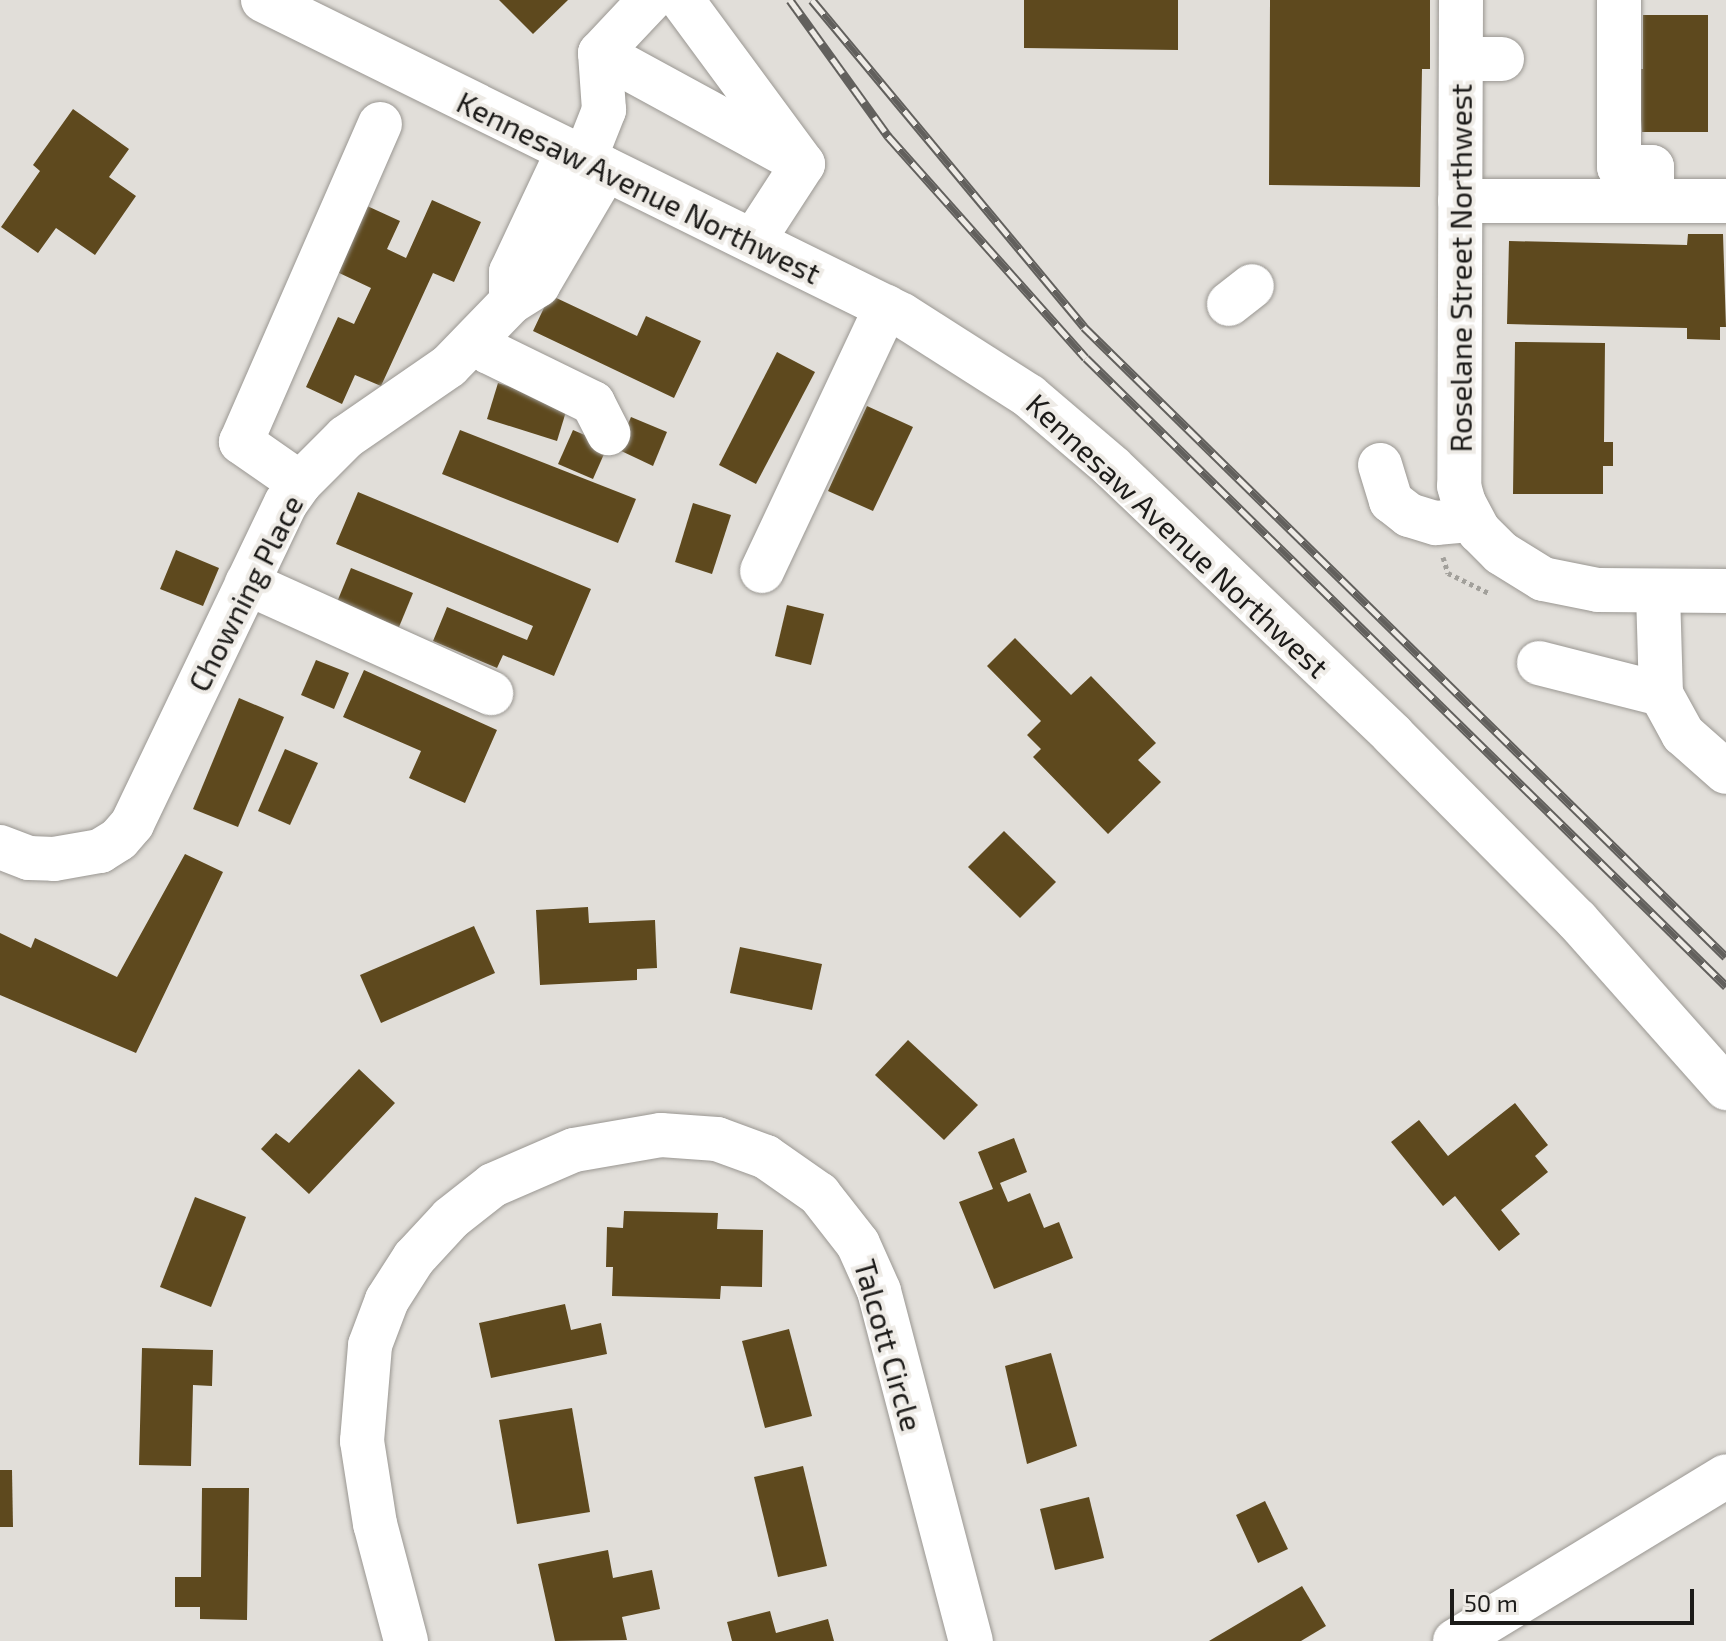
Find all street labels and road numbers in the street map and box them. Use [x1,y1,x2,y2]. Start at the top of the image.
street label: Kennesaw Avenue Northwest [451,83,827,291]
street label: Roselane Street Northwest [1442,84,1478,452]
street label: Kennesaw Avenue Northwest [1019,385,1337,685]
street label: Chowning Place [180,489,310,697]
street label: Talcott Circle [847,1255,931,1435]

